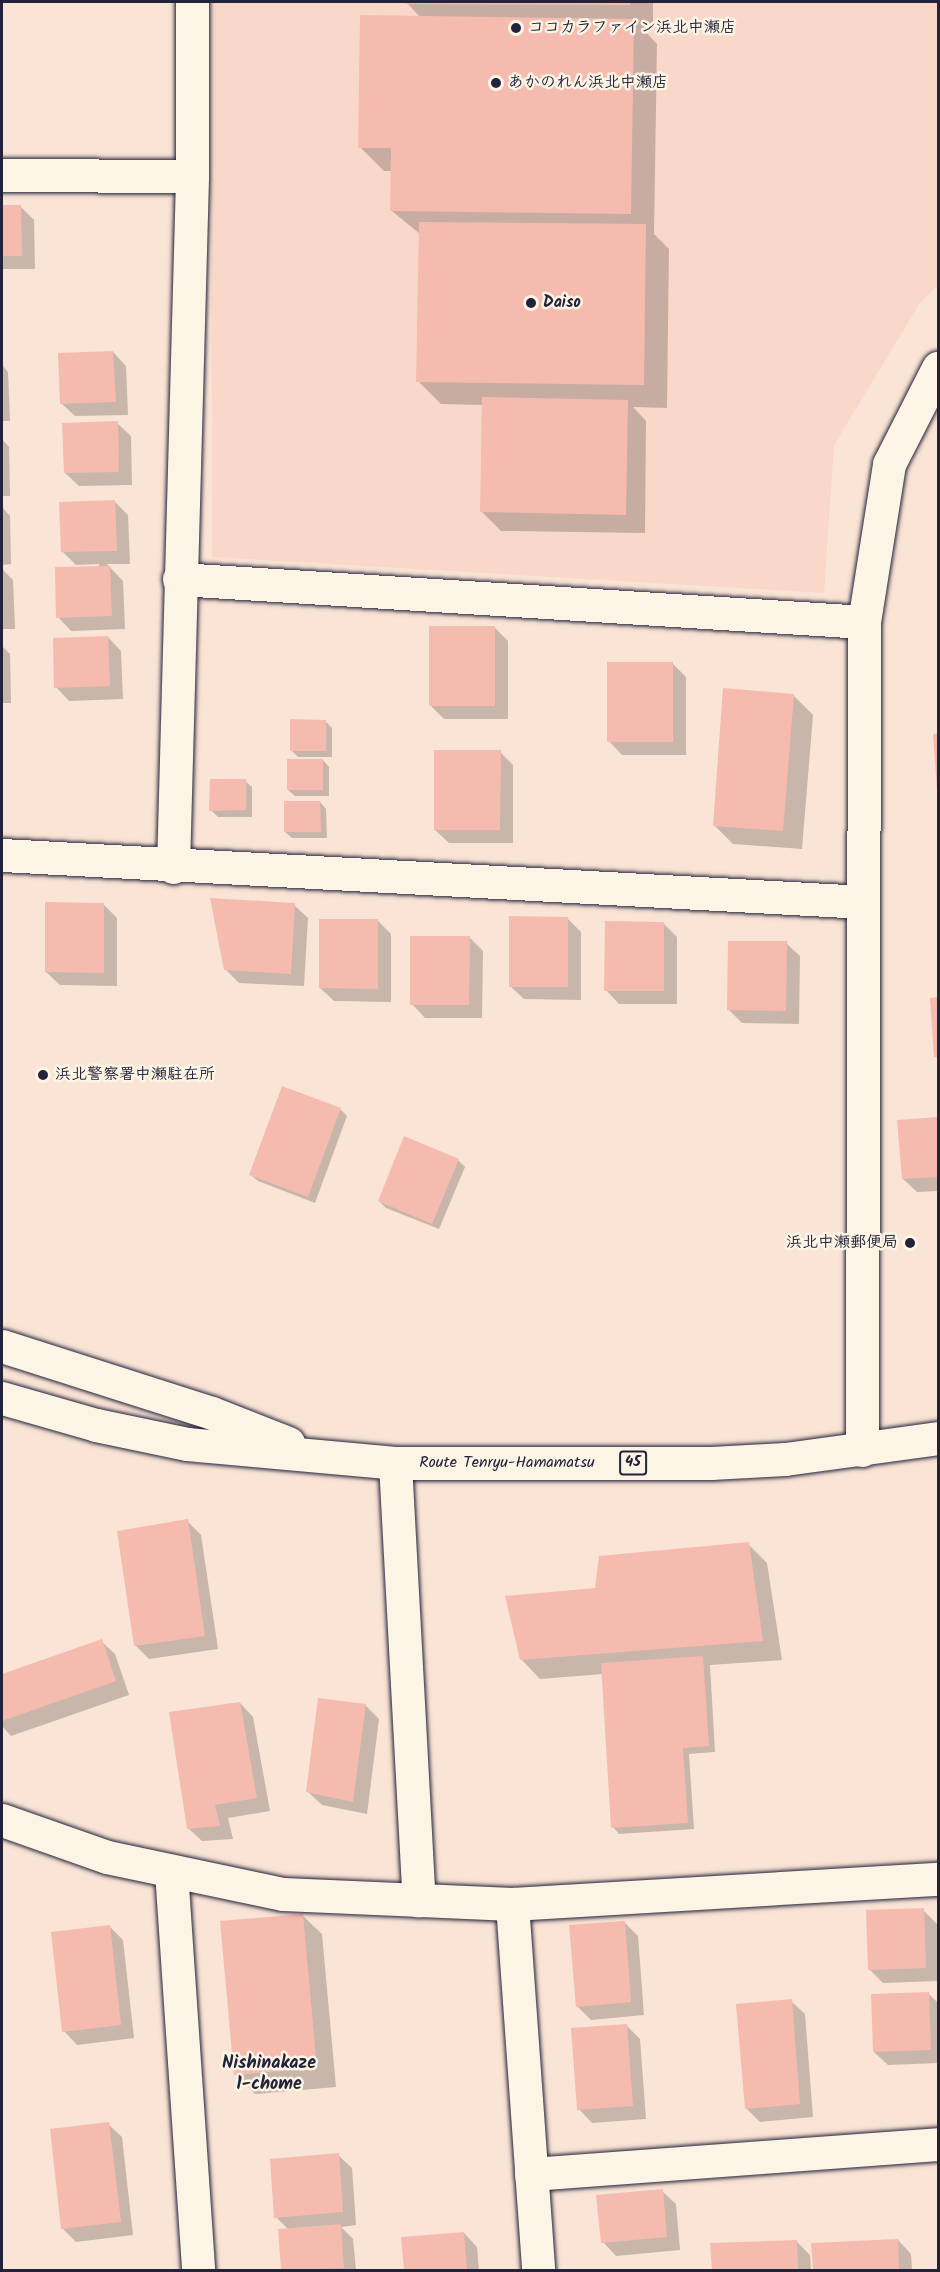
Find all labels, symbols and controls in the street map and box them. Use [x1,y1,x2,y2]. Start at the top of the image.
place label: ココカラファイン浜北中瀬店 [528,18,736,38]
marker: ココカラファイン浜北中瀬店 [509,21,523,35]
place label: あかのれん浜北中瀬店 [508,73,668,93]
marker: あかのれん浜北中瀬店 [489,76,503,90]
place label: Daiso [543,293,581,313]
marker: Daiso [524,296,538,310]
place label: 浜北警察署中瀬駐在所 [55,1065,215,1085]
marker: 浜北警察署中瀬駐在所 [36,1068,50,1082]
place label: 浜北中瀬郵便局 [786,1233,898,1253]
marker: 浜北中瀬郵便局 [903,1236,917,1250]
road number: 45 [618,1451,648,1475]
street label: Route Tenryu-Hamamatsu [419,1453,595,1473]
district label: Nishinakaze 1-chome [222,2054,316,2096]

